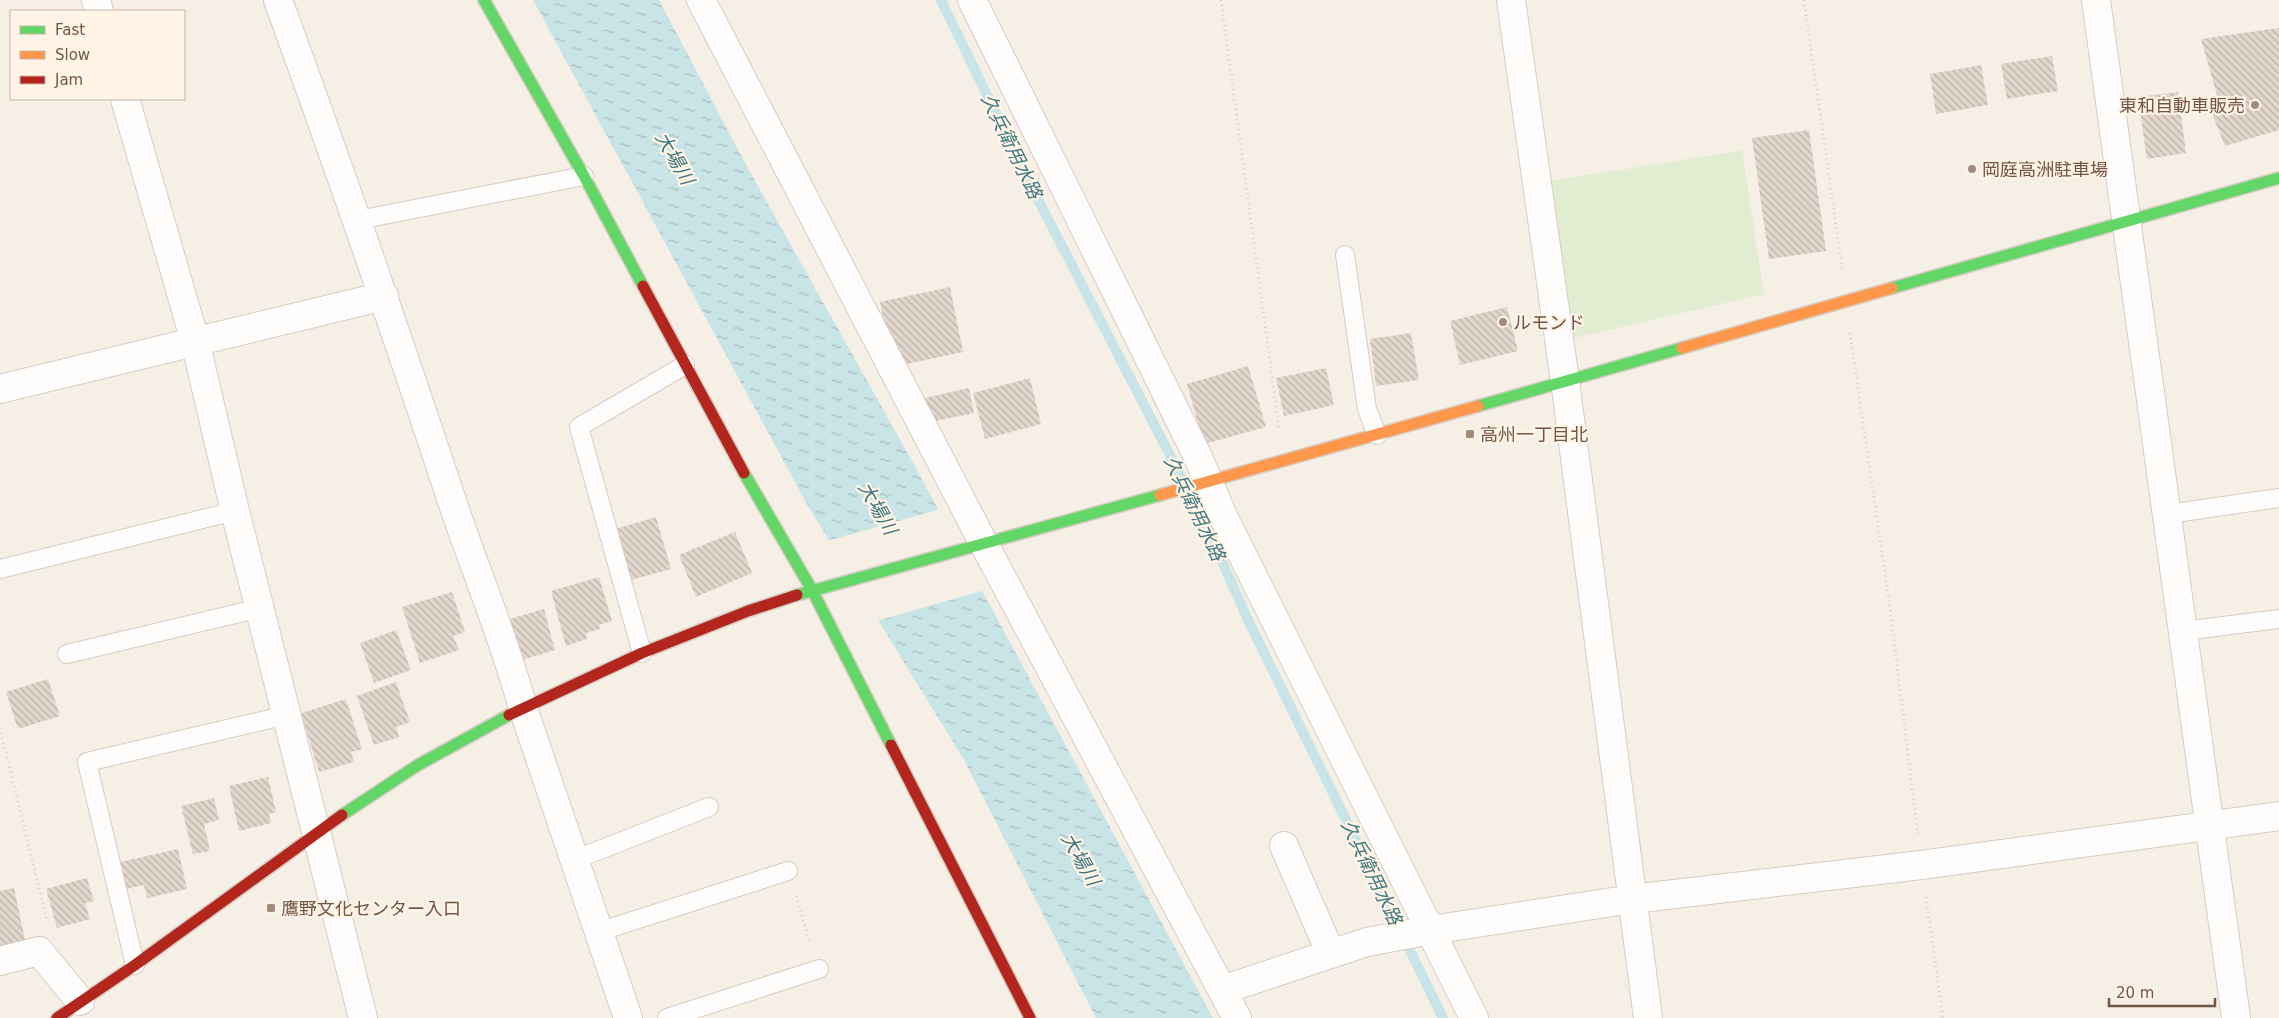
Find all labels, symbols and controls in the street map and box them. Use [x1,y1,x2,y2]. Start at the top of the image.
legend [10,10,185,100]
text: Fast [55,21,85,39]
text: Slow [55,46,90,64]
text: Jam [54,71,83,89]
water label: 久兵衛用水路 [977,90,1048,204]
place label: 東和自動車販売 [2119,95,2245,116]
marker: 東和自動車販売 [2249,99,2261,111]
water label: 大場川 [651,128,700,190]
place label: 岡庭高洲駐車場 [1982,159,2108,180]
marker: 岡庭高洲駐車場 [1966,163,1978,175]
place label: ルモンド [1513,312,1585,333]
marker: ルモンド [1497,316,1509,328]
place label: 高州一丁目北 [1480,424,1588,445]
marker: 高州一丁目北 [1464,428,1476,440]
water label: 久兵衛用水路 [1160,452,1231,566]
water label: 大場川 [854,478,903,540]
water label: 久兵衛用水路 [1337,816,1408,930]
water label: 大場川 [1057,829,1106,891]
place label: 鷹野文化センター入口 [281,898,461,919]
marker: 鷹野文化センター入口 [265,902,277,914]
scale bar [2109,976,2215,1008]
text: 20 m [2116,984,2154,1002]

